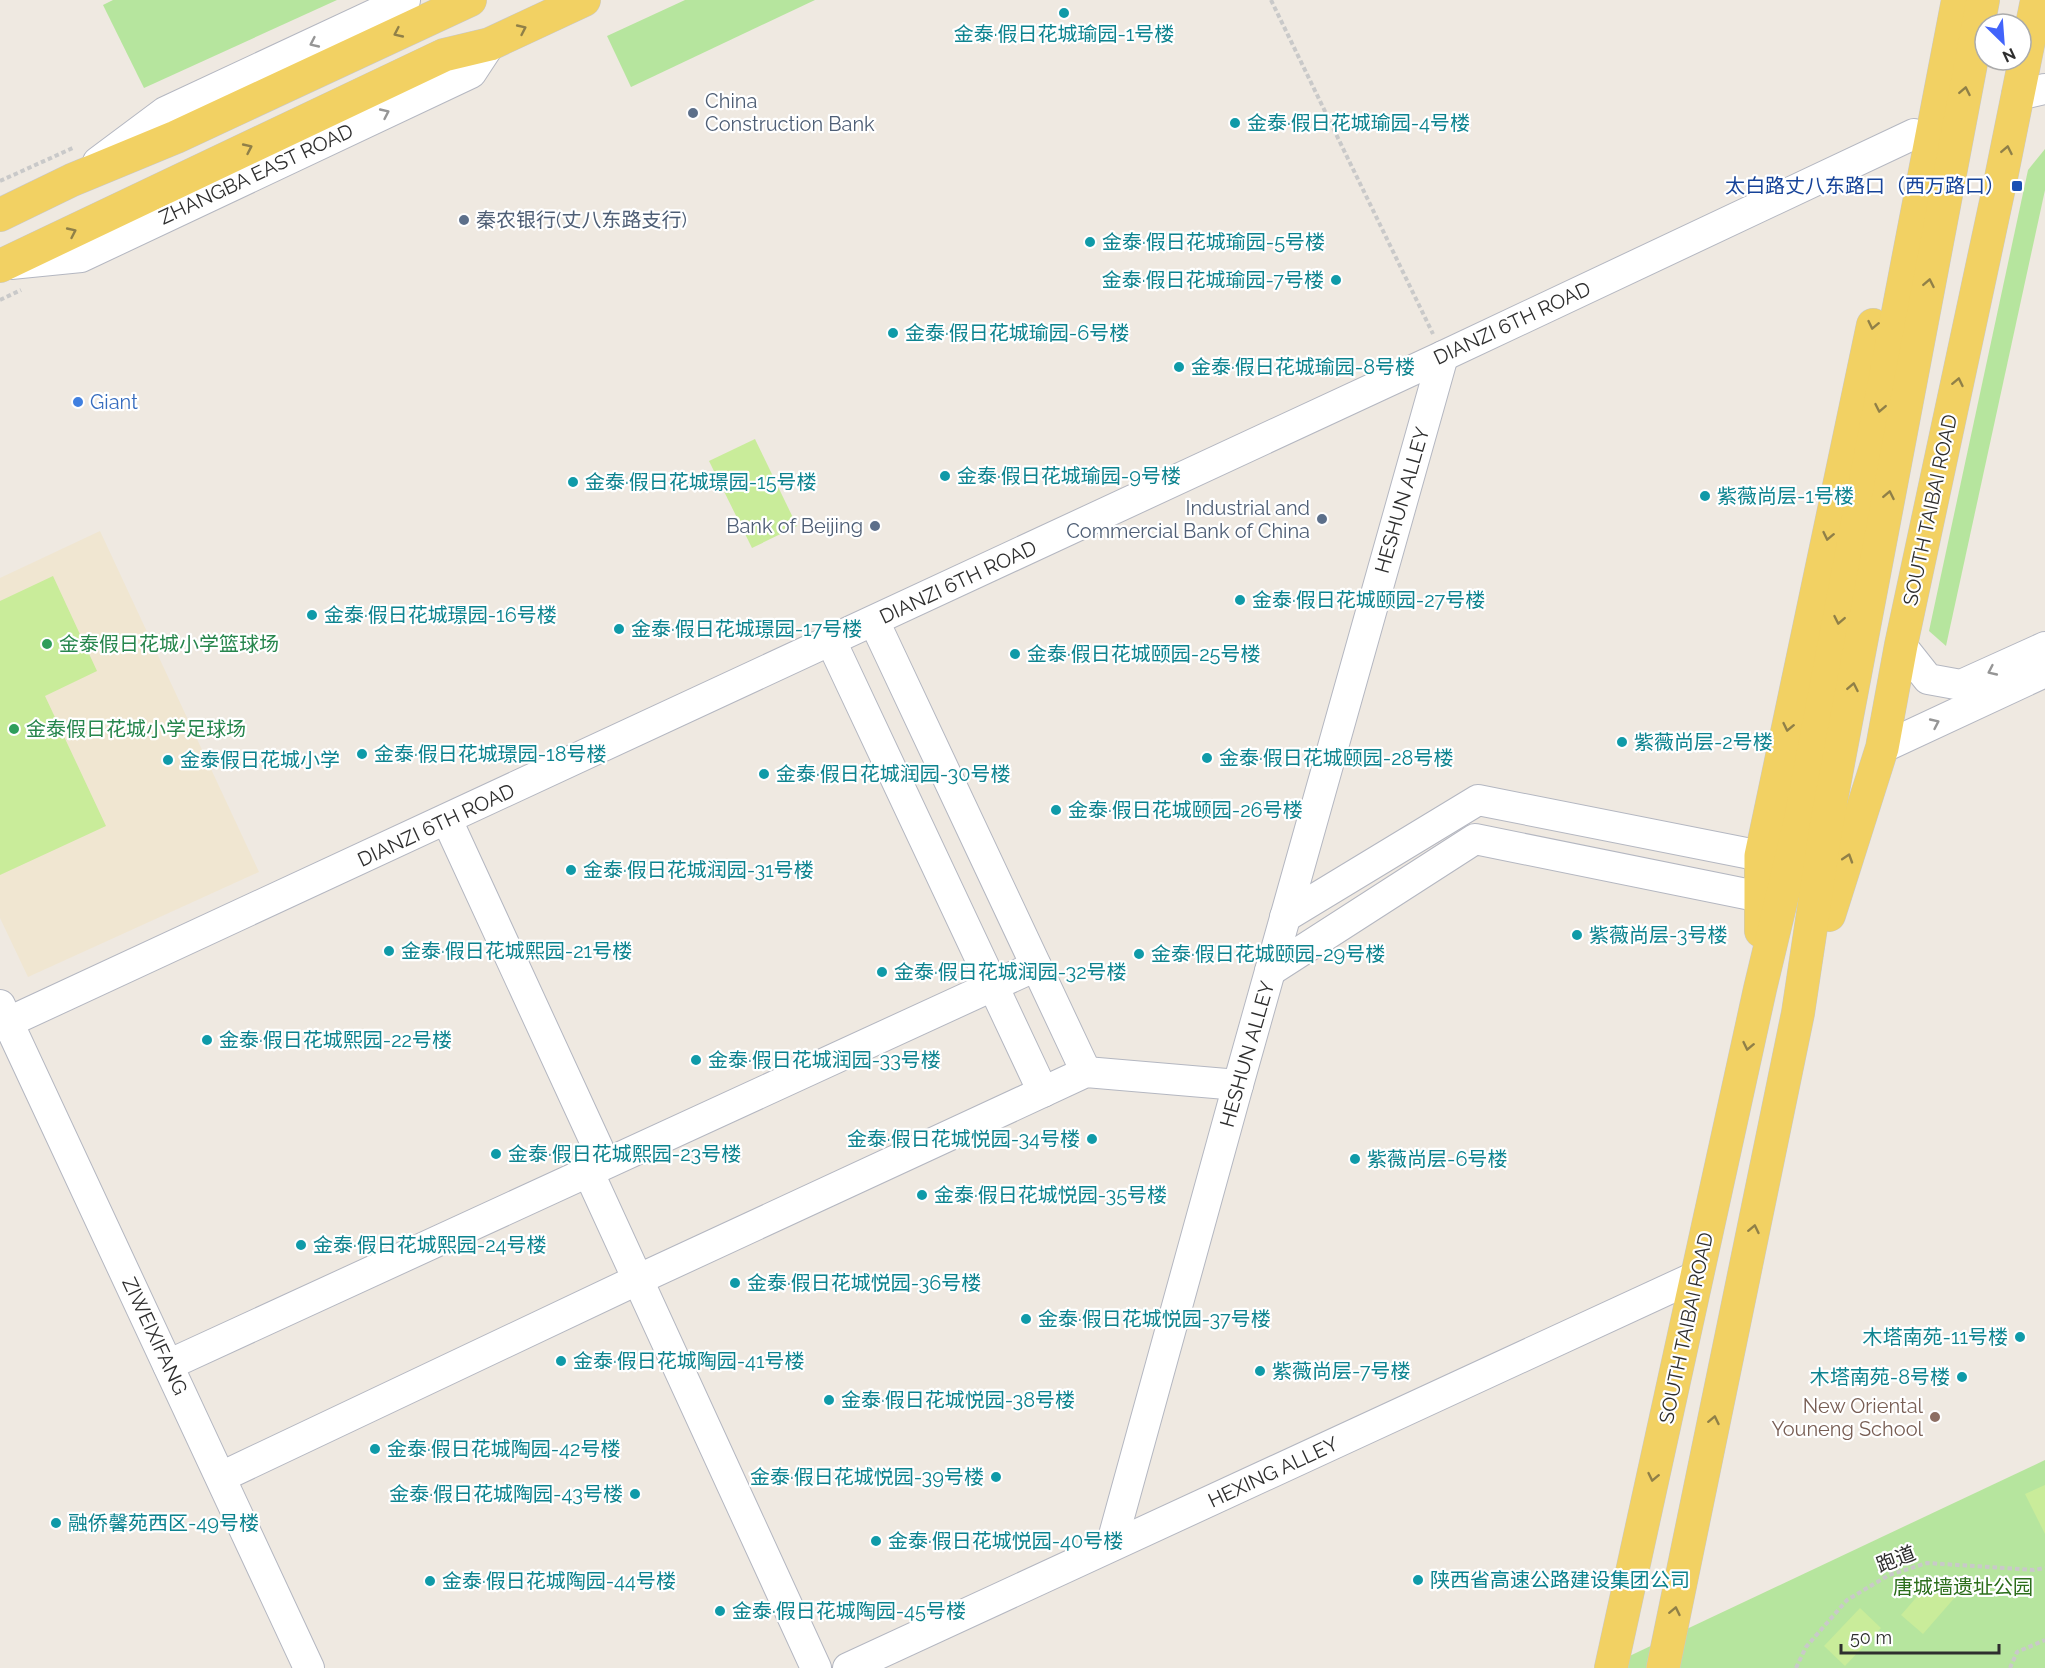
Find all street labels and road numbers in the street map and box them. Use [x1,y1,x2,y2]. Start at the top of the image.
street label: ZHANGBA EAST ROAD [155,118,357,230]
street label: DIANZI 6TH ROAD [1430,276,1594,370]
street label: SOUTH TAIBAI ROAD [1898,412,1962,608]
street label: HESHUN ALLEY [1370,424,1434,576]
street label: DIANZI 6TH ROAD [876,535,1040,629]
street label: DIANZI 6TH ROAD [354,778,518,872]
street label: HESHUN ALLEY [1215,978,1279,1130]
street label: SOUTH TAIBAI ROAD [1654,1230,1718,1426]
street label: ZIWEIXIFANG [117,1273,193,1399]
street label: HEXING ALLEY [1204,1431,1342,1513]
street label: 跑道 [1873,1541,1919,1577]

